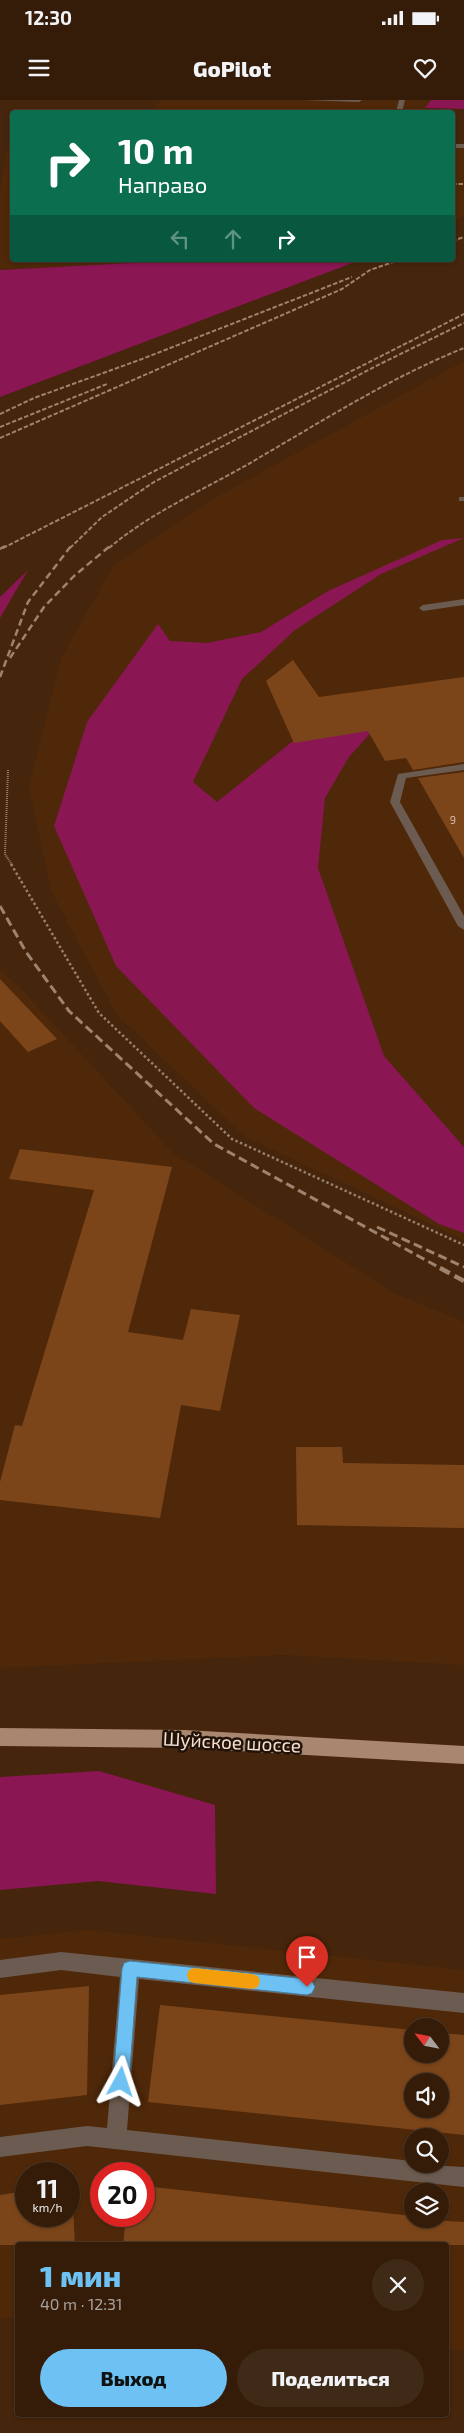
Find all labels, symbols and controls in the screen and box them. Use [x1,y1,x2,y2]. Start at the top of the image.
text: 12:30 [25,6,72,29]
icon: menu [25,54,53,82]
icon: heart [411,54,439,82]
text: GoPilot [193,55,271,81]
text: 10 m [118,129,194,171]
icon: right [35,130,100,195]
text: Направо [118,171,207,197]
icon: left [166,225,194,253]
icon: ahead [219,225,247,253]
icon: right [272,225,300,253]
house number: 9 [450,813,456,826]
street label: Шуйское шоссе [162,1726,302,1758]
pin [286,1936,328,1987]
icon: arrive [293,1943,321,1971]
north arrow [404,2018,449,2062]
map controls [404,2018,449,2228]
position arrow [94,2055,146,2107]
button: sound [404,2073,449,2118]
button: search [404,2128,449,2173]
speed limit sign: 20 [90,2162,155,2227]
text: 11 [37,2173,58,2203]
button: layers [404,2183,449,2228]
text: km/h [33,2200,62,2214]
text: 1 мин [40,2257,121,2293]
button: close [372,2259,424,2311]
text: 40 m · 12:31 [40,2294,122,2313]
button: Выход [40,2349,227,2407]
button: Поделиться [237,2349,424,2407]

